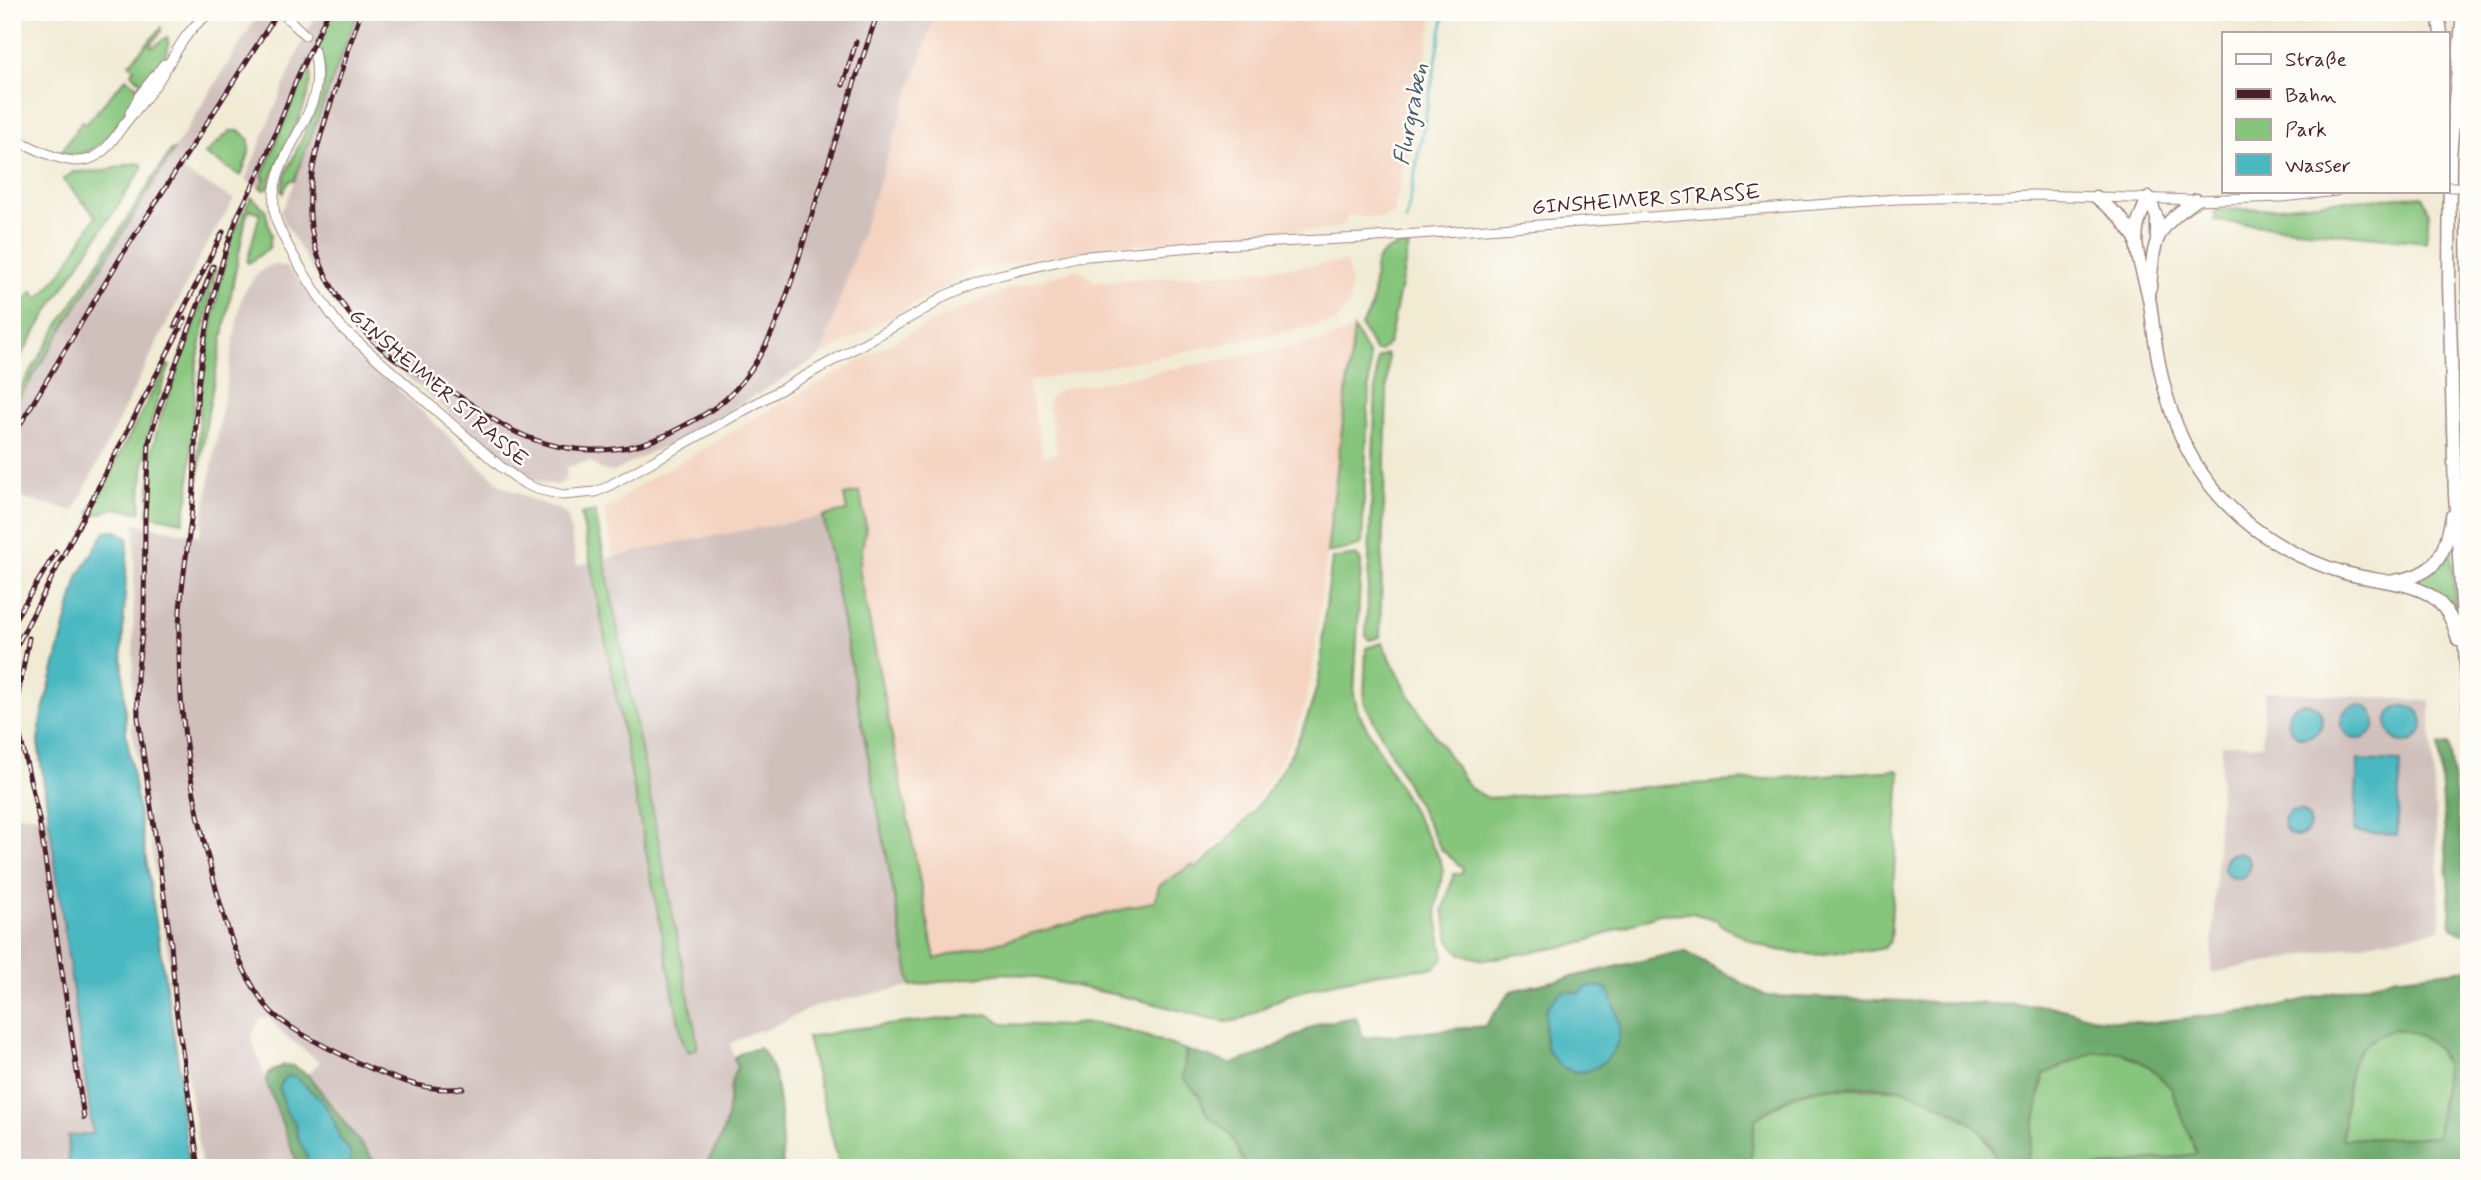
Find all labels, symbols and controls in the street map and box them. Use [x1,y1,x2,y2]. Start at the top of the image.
legend [2222,32,2450,192]
text: Straße [2285,46,2347,74]
water label: Flurgraben [1387,61,1437,168]
text: Bahn [2285,82,2337,110]
text: Park [2285,116,2327,144]
text: Wasser [2285,152,2351,180]
street label: GINSHEIMER STRASSE [1531,178,1761,222]
street label: GINSHEIMER STRASSE [343,302,534,473]

